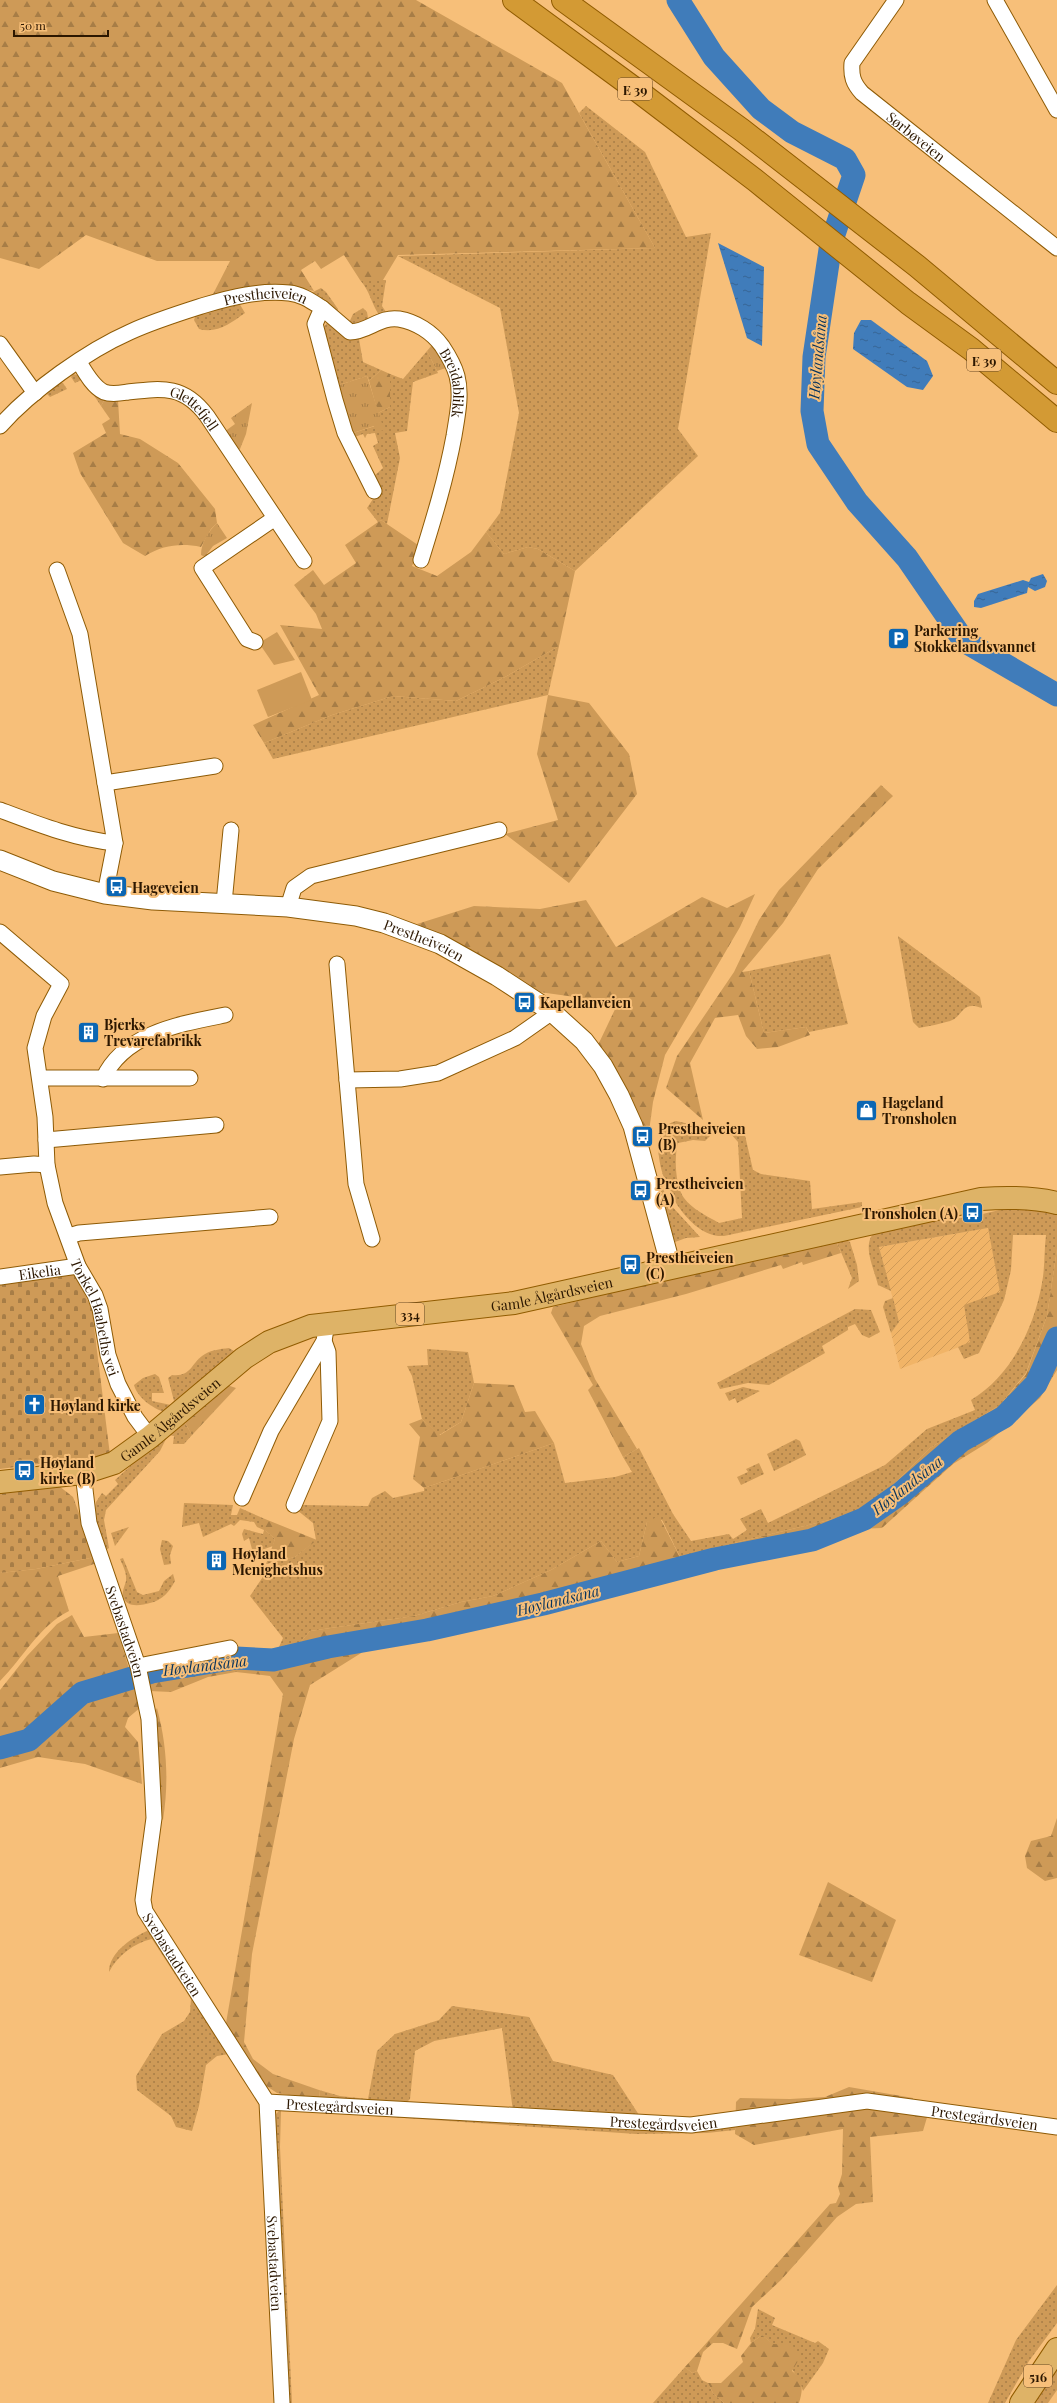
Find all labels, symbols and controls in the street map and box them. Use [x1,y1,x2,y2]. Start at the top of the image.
scale bar [14,12,108,38]
text: 50 m [20,17,46,33]
road number: E 39 [618,78,652,100]
street label: Sørbøveien [883,107,950,166]
street label: Prestheiveien [221,283,312,309]
water label: Høylandsåna [803,314,831,401]
street label: Breidablikk [436,344,469,420]
road number: E 39 [967,349,1001,371]
street label: Glettefjell [168,381,223,434]
place label: Parkering Stokkelandsvannet [914,621,1036,656]
parking icon: Parkering Stokkelandsvannet [885,625,911,651]
bus stop icon: Hageveien [104,874,130,900]
place label: Hageveien [132,878,199,897]
street label: Prestheiveien [381,914,468,965]
bus stop icon: Kapellanveien [512,989,538,1015]
place label: Kapellanveien [540,993,632,1012]
place label: Bjerks Trevarefabrikk [104,1015,202,1050]
building icon: Bjerks Trevarefabrikk [76,1019,102,1045]
place label: Hageland Tronsholen [882,1093,957,1128]
shop icon: Hageland Tronsholen [853,1097,879,1123]
place label: Prestheiveien (B) [658,1119,746,1154]
bus stop icon: Prestheiveien (B) [630,1123,656,1149]
place label: Prestheiveien (A) [656,1174,744,1209]
bus stop icon: Prestheiveien (A) [627,1178,653,1204]
bus stop icon: Tronsholen (A) [960,1200,986,1226]
place label: Tronsholen (A) [862,1204,958,1223]
place label: Prestheiveien (C) [646,1248,734,1283]
bus stop icon: Prestheiveien (C) [617,1252,643,1278]
street label: Torkel Haabeths vei [67,1256,124,1378]
street label: Eikelia [17,1259,62,1284]
street label: Gamle Ålgårdsveien [490,1272,615,1315]
road number: 334 [396,1303,424,1325]
street label: Gamle Ålgårdsveien [116,1372,224,1465]
church icon: Høyland kirke [21,1392,47,1418]
place label: Høyland kirke [50,1396,141,1415]
water label: Høylandsåna [867,1451,947,1519]
place label: Høyland kirke (B) [40,1453,95,1488]
bus stop icon: Høyland kirke (B) [12,1457,38,1483]
place label: Høyland Menighetshus [232,1544,323,1579]
building icon: Høyland Menighetshus [203,1548,229,1574]
water label: Høylandsåna [514,1580,602,1620]
street label: Svebastadveien [102,1583,150,1680]
water label: Høylandsåna [161,1650,248,1680]
street label: Svebastadveien [139,1909,207,2000]
street label: Prestegårdsveien [286,2094,395,2118]
street label: Prestegårdsveien [930,2100,1040,2134]
street label: Prestegårdsveien [609,2111,719,2134]
street label: Svebastadveien [263,2215,287,2313]
road number: 516 [1024,2365,1052,2387]

